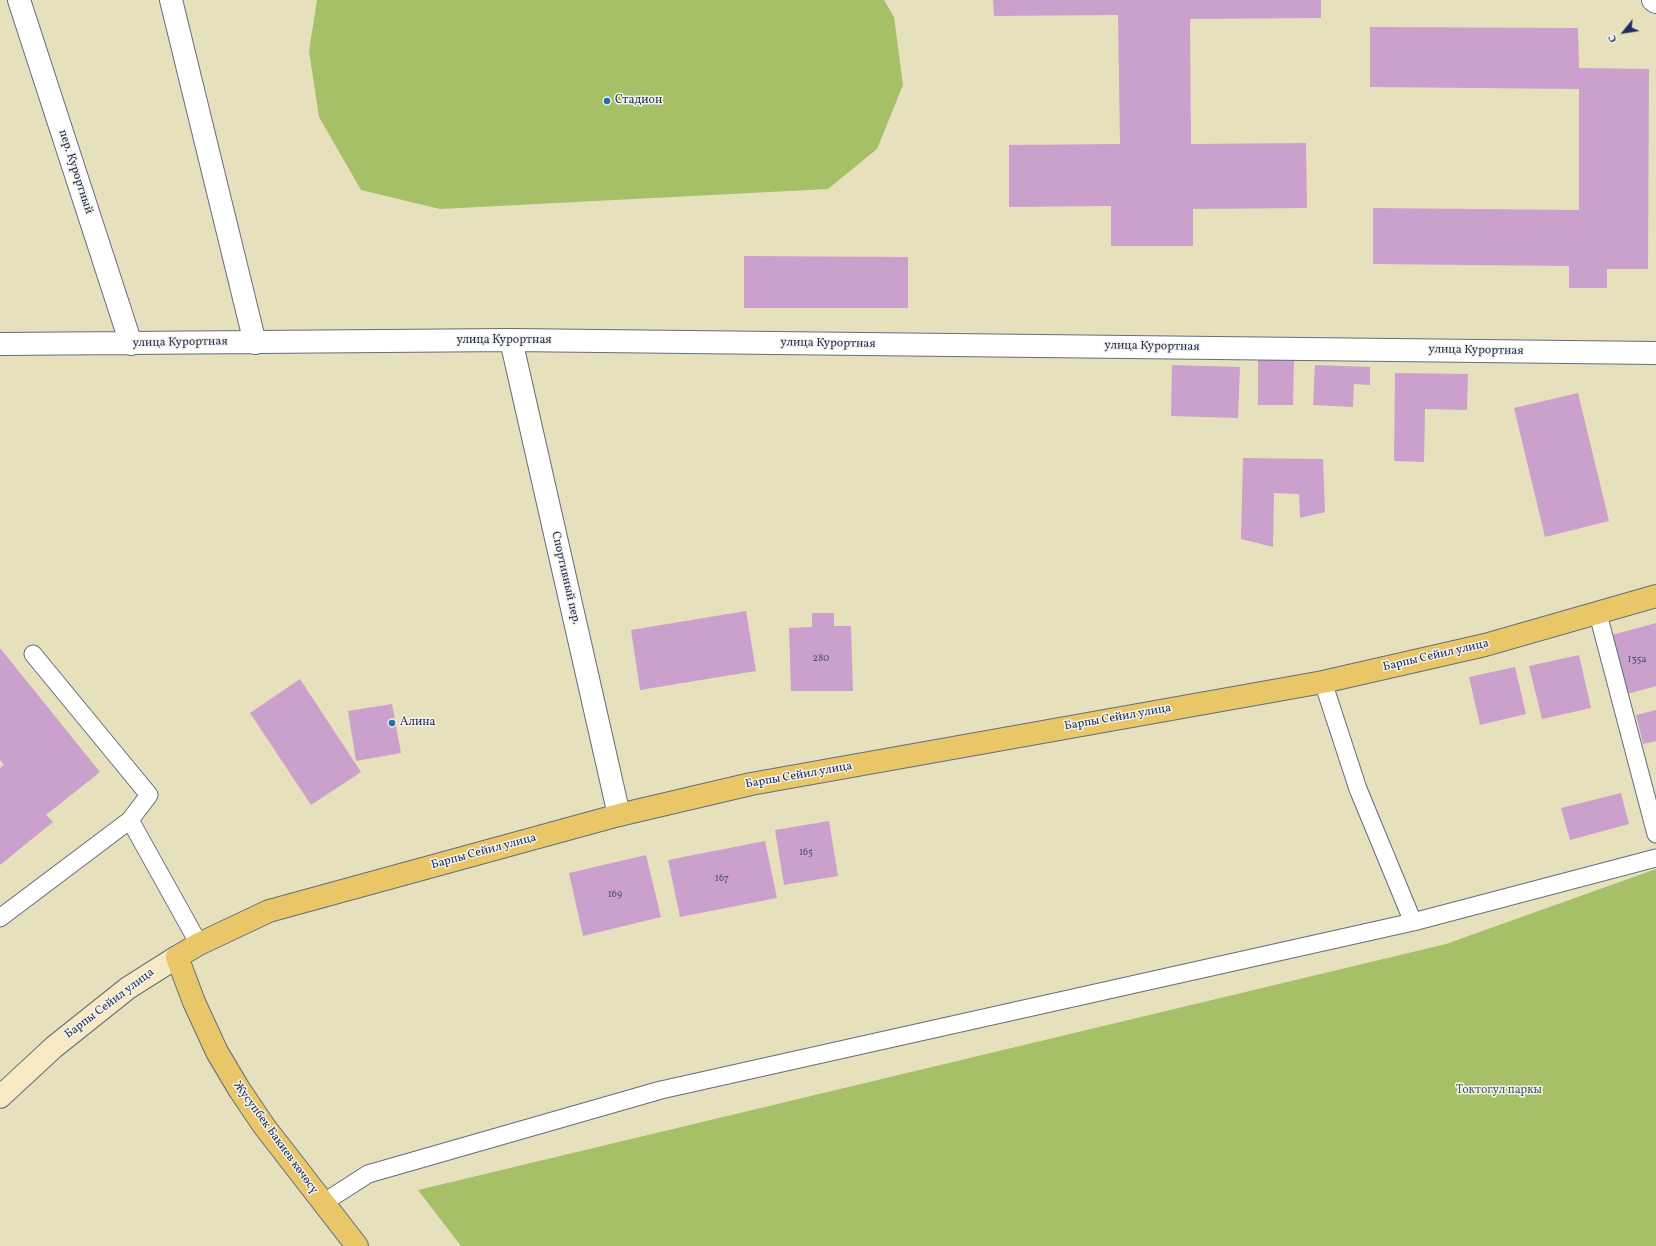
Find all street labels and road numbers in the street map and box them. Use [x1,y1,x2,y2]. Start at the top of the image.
street label: пер. Курортный [55,128,95,216]
street label: улица Курортная [456,334,552,348]
street label: улица Курортная [132,335,228,351]
street label: улица Курортная [780,336,876,352]
street label: улица Курортная [1104,339,1200,355]
street label: улица Курортная [1428,343,1524,359]
street label: Спортивный пер. [547,530,583,626]
street label: Барпы Сейил улица [1382,637,1490,675]
street label: Барпы Сейил улица [1063,702,1173,734]
street label: Барпы Сейил улица [744,760,854,792]
street label: Барпы Сейил улица [430,831,538,873]
street label: Барпы Сейил улица [62,966,158,1042]
street label: Жусупбек Бакиев көчөсү [229,1079,321,1197]

